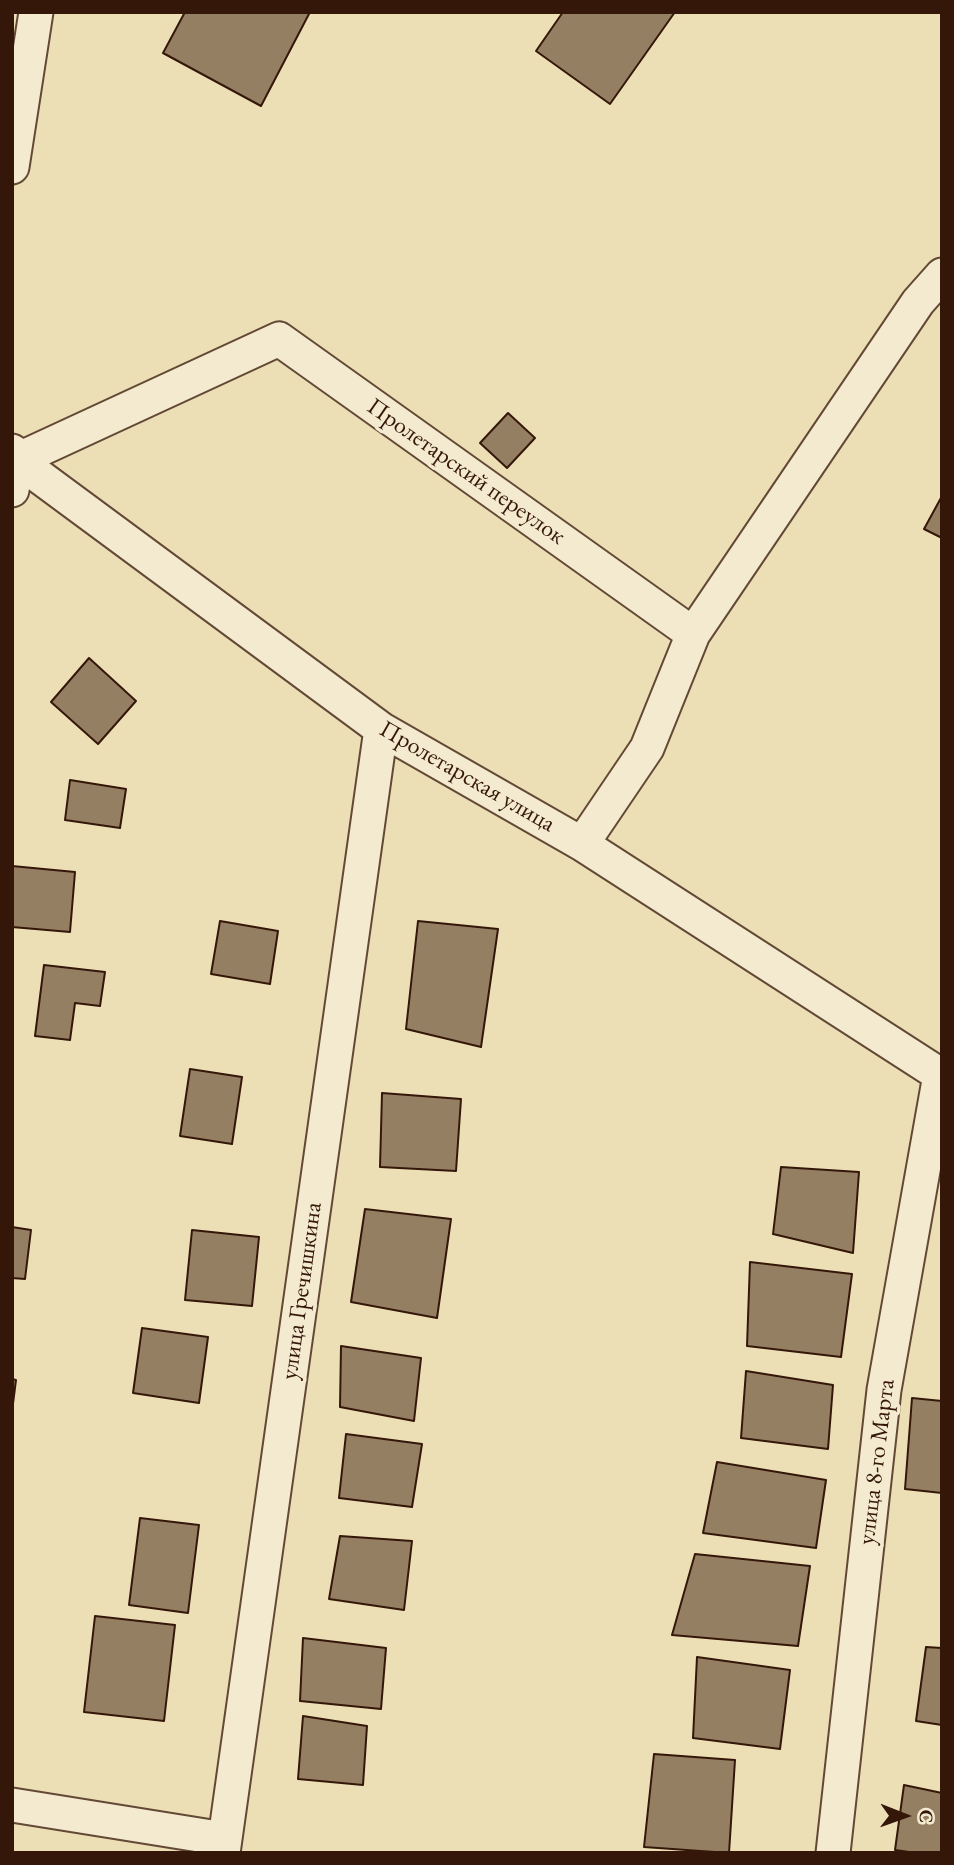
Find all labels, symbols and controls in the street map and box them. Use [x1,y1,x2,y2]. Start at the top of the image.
street label: Пролетарский переулок [361,393,571,551]
street label: Пролетарская улица [374,715,560,839]
street label: улица Гречишкина [275,1200,329,1382]
street label: улица 8-го Марта [853,1378,901,1546]
north arrow [870,1781,940,1851]
text: С [914,1809,939,1823]

